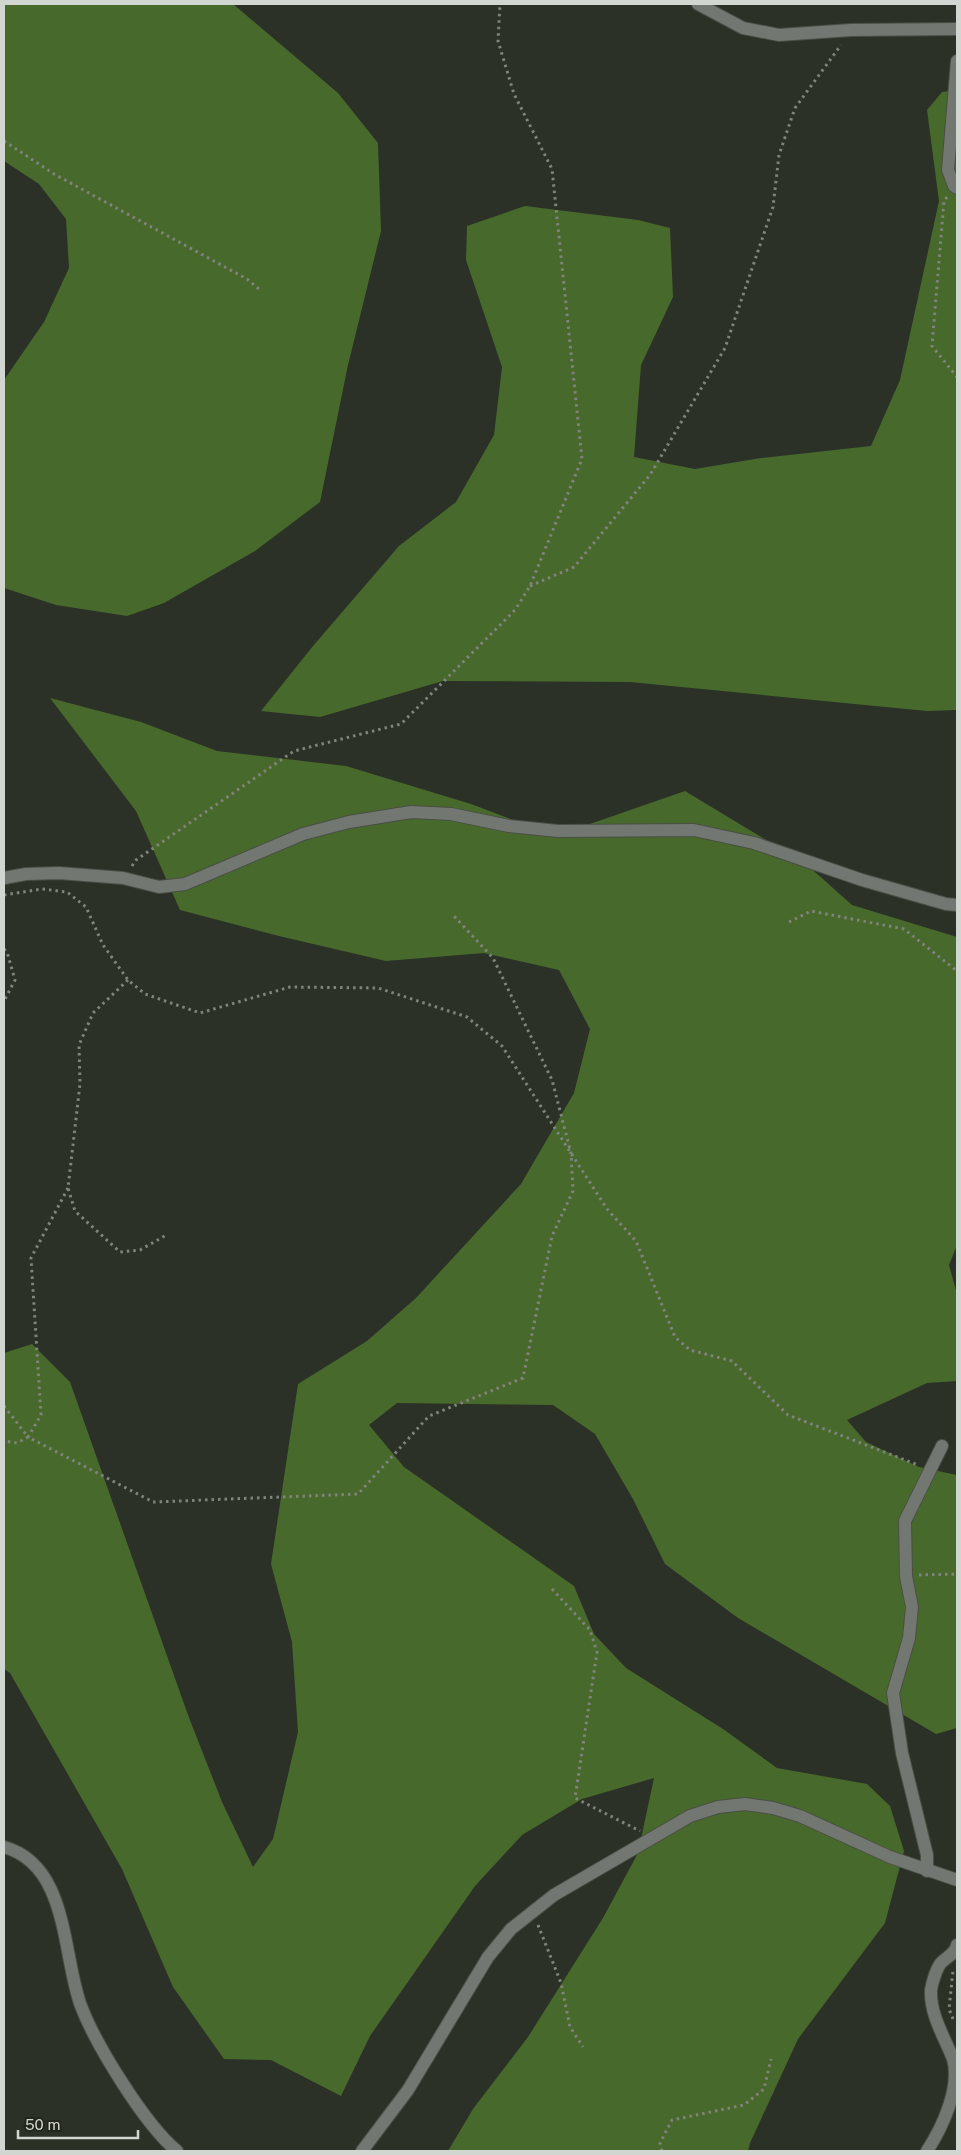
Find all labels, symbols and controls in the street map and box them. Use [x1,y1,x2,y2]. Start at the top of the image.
scale bar [18,2108,138,2140]
text: 50 m [25,2116,60,2133]

